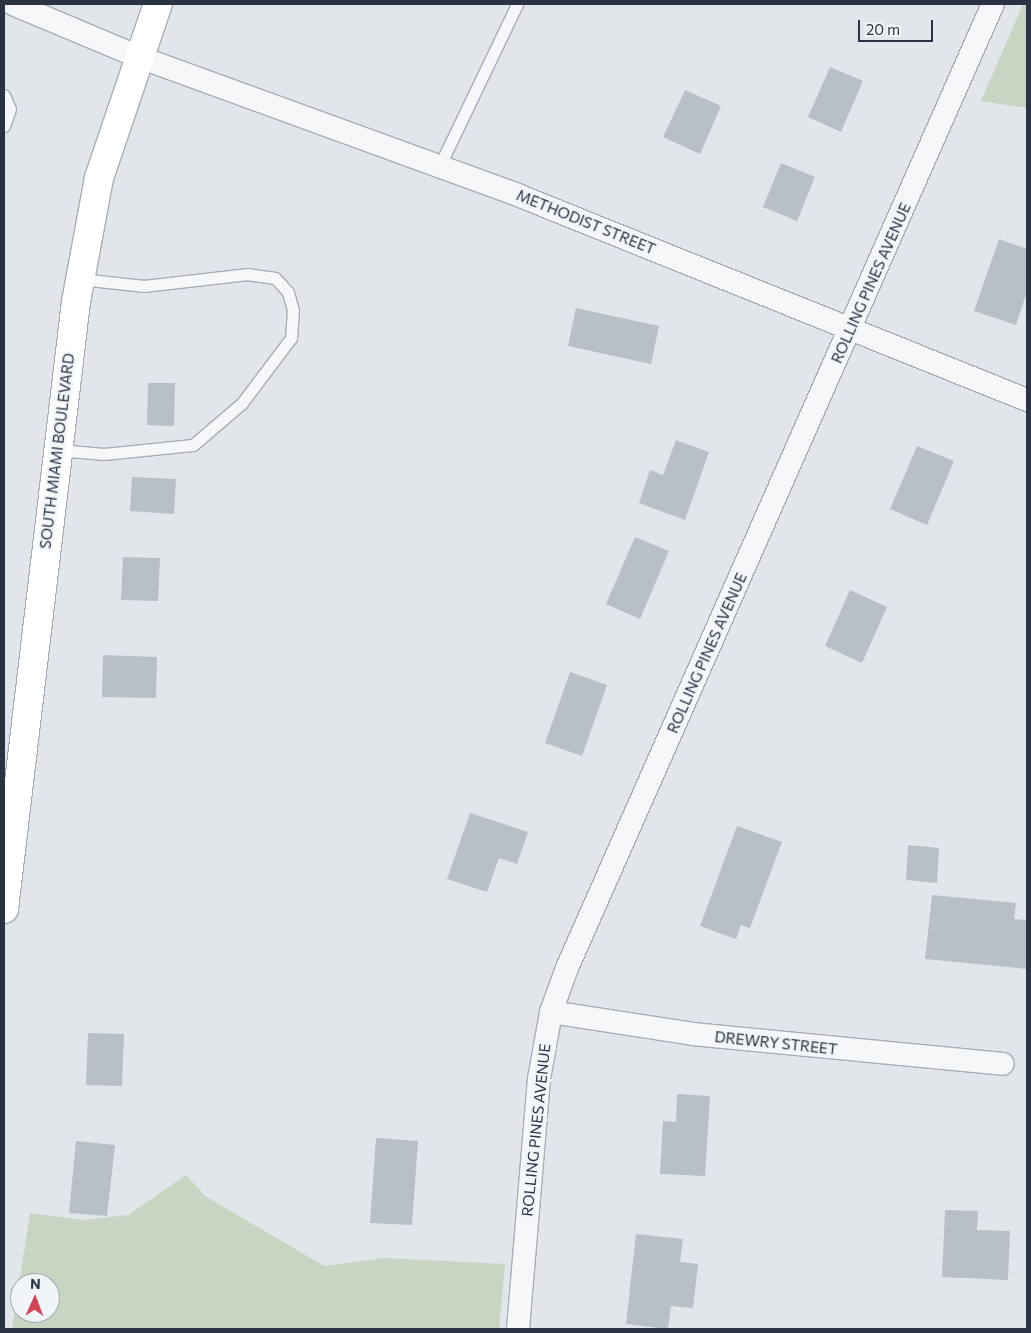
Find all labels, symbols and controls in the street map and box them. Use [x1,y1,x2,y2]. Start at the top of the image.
scale bar [861,10,936,42]
text: 20 m [866,20,900,38]
street label: METHODIST STREET [514,186,658,258]
street label: ROLLING PINES AVENUE [827,200,915,366]
street label: SOUTH MIAMI BOULEVARD [36,352,78,550]
street label: ROLLING PINES AVENUE [663,570,751,736]
street label: DREWRY STREET [714,1028,838,1058]
street label: ROLLING PINES AVENUE [518,1043,554,1217]
north arrow [10,1273,60,1323]
text: N [30,1275,41,1292]

